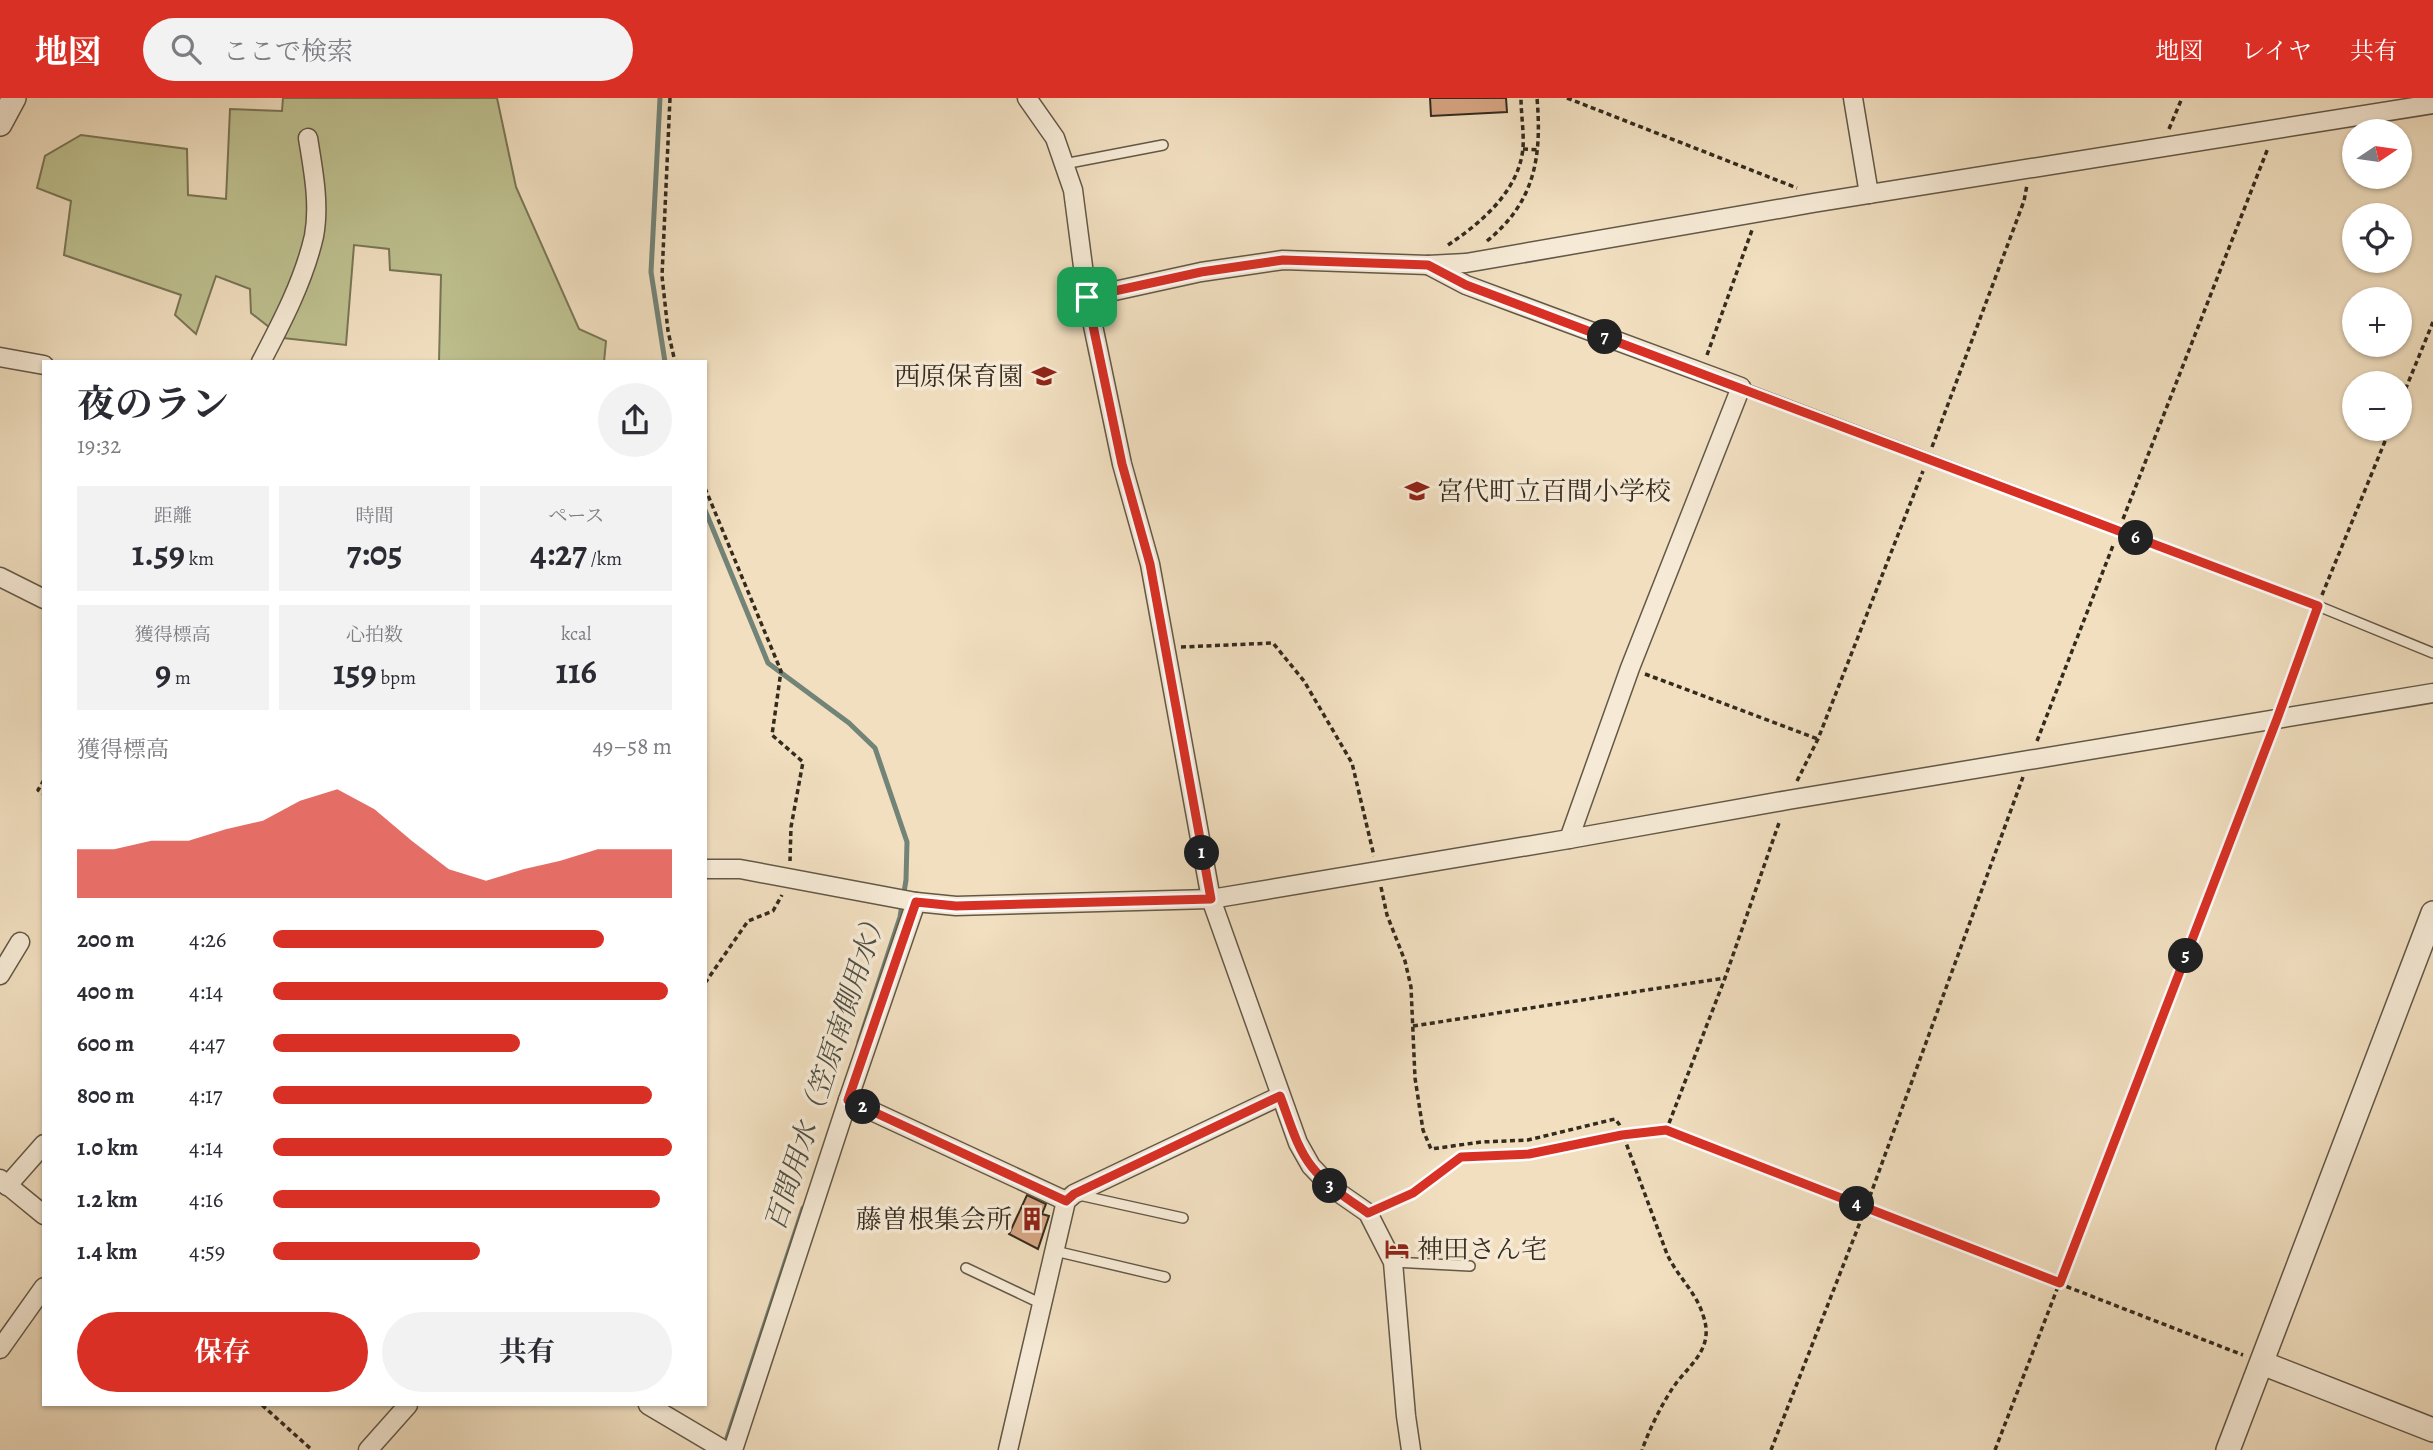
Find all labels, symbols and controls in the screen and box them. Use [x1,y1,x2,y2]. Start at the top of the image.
search box [143,18,633,81]
text: 地図 [35,29,101,74]
icon: search [167,30,205,68]
text: ここで検索 [223,34,353,69]
text: 地図 [2155,35,2203,67]
text: レイヤ [2241,35,2312,67]
text: 共有 [2350,35,2398,67]
north arrow [2342,119,2412,189]
map controls [2342,119,2412,441]
button: locate [2342,203,2412,273]
pin [1057,267,1117,327]
icon: arrive [1068,278,1106,316]
button: + [2342,287,2412,357]
pin: 7 [1588,320,1622,354]
text: 7 [1600,323,1609,349]
place label: 西原保育園 [894,359,1024,394]
school or university icon: 西原保育園 [1030,362,1058,390]
button: − [2342,371,2412,441]
text: 夜のラン [77,378,229,430]
button: share [598,383,672,457]
text: 19:32 [77,430,121,461]
place label: 宮代町立百間小学校 [1437,474,1671,509]
school or university icon: 宮代町立百間小学校 [1403,477,1431,505]
text: 距離 [154,503,192,529]
text: 時間 [355,503,394,529]
text: ペース [548,503,604,529]
pin: 6 [2118,520,2154,556]
text: 6 [2131,524,2140,550]
text: 1.59 [132,529,185,577]
text: 7:05 [347,529,402,577]
text: 4:27 [530,529,587,577]
text: km [185,546,214,572]
text: /km [587,546,622,572]
text: kcal [561,621,591,647]
text: 獲得標高 [135,622,211,648]
text: 心拍数 [346,622,403,648]
text: 116 [555,647,597,695]
text: 9 [155,648,171,696]
text: 159 [333,648,377,696]
text: m [171,665,191,691]
text: bpm [377,665,416,691]
text: 49–58 m [592,731,672,762]
text: 獲得標高 [77,734,169,765]
pin: 1 [1184,836,1220,870]
text: 1 [1198,839,1205,865]
water label: 百間用水（笠原南側用水） [756,904,896,1236]
text: 200 m [77,924,135,955]
text: 4:26 [189,924,226,955]
pin: 5 [2168,938,2204,974]
text: 5 [2181,942,2190,968]
text: 400 m [77,976,134,1007]
text: 4:14 [189,976,223,1007]
text: 600 m [77,1028,134,1059]
text: 4:47 [189,1028,225,1059]
text: 800 m [77,1080,134,1111]
text: 4:17 [189,1080,222,1111]
pin: 2 [846,1090,880,1124]
text: 2 [858,1093,867,1119]
text: 1.0 km [77,1132,138,1163]
text: 4:14 [189,1132,223,1163]
pin: 3 [1312,1168,1348,1204]
text: 3 [1325,1172,1334,1198]
text: 1.2 km [77,1184,138,1215]
text: 4:16 [189,1184,223,1215]
pin: 4 [1840,1186,1874,1222]
text: 4 [1852,1190,1861,1216]
place label: 藤曽根集会所 [856,1202,1012,1237]
building icon: 藤曽根集会所 [1018,1205,1046,1233]
place label: 神田さん宅 [1417,1232,1547,1267]
hotel icon: 神田さん宅 [1383,1235,1411,1263]
text: 1.4 km [77,1236,138,1267]
text: 4:59 [189,1236,225,1267]
button: 保存 [77,1312,368,1392]
button: 共有 [382,1312,672,1392]

